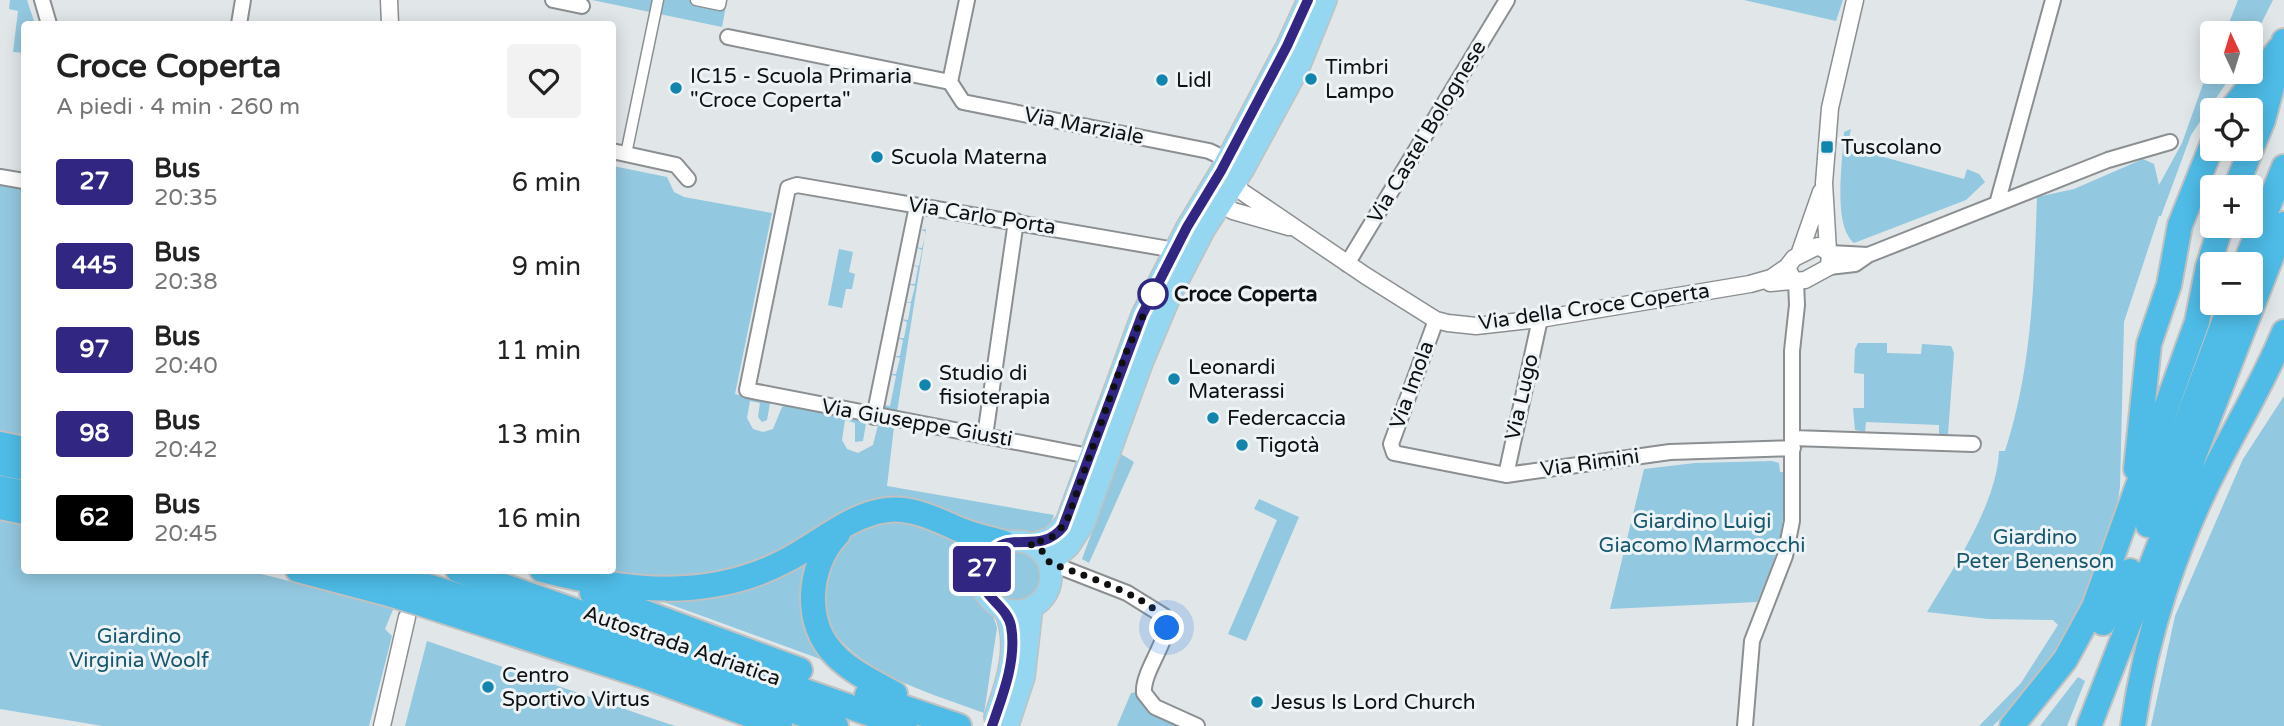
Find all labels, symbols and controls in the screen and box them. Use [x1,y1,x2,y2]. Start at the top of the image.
north arrow [2200,21,2263,84]
map controls [2200,21,2263,315]
street label: Via Castel Bolognese [1363,36,1492,228]
button: heart [507,44,581,118]
text: Croce Coperta [56,47,281,86]
place label: Timbri Lampo [1325,55,1394,104]
place label: IC15 - Scuola Primaria "Croce Coperta" [690,64,912,113]
place label: Lidl [1176,68,1212,93]
marker: Timbri Lampo [1303,71,1319,87]
marker: Lidl [1154,72,1170,88]
marker: IC15 - Scuola Primaria "Croce Coperta" [668,80,684,96]
text: A piedi · 4 min · 260 m [56,93,300,121]
button: locate [2200,98,2263,161]
street label: Via Marziale [1022,102,1146,150]
place label: Tuscolano [1841,135,1942,160]
marker: Tuscolano [1819,139,1835,155]
place label: Scuola Materna [891,145,1047,170]
marker: Scuola Materna [869,149,885,165]
text: Bus [154,153,200,184]
text: 27 [79,167,110,196]
text: 6 min [512,167,581,198]
button: + [2200,175,2263,238]
text: 20:35 [154,184,218,212]
street label: Via Carlo Porta [906,192,1058,240]
text: Bus [154,237,200,268]
text: 445 [72,251,117,280]
text: 9 min [512,251,581,282]
button: − [2200,252,2263,315]
text: 20:38 [154,268,218,296]
street label: Via della Croce Coperta [1477,278,1711,336]
marker: Croce Coperta [1138,279,1168,309]
place label: Croce Coperta [1174,282,1317,307]
text: Bus [154,321,200,352]
text: 97 [79,335,110,364]
text: 11 min [495,335,581,366]
street label: Via Imola [1385,338,1439,432]
street label: Via Lugo [1500,351,1544,443]
text: 20:40 [154,352,218,380]
place label: Leonardi Materassi [1188,355,1285,404]
place label: Studio di fisioterapia [939,361,1050,410]
marker: Leonardi Materassi [1166,371,1182,387]
marker: Studio di fisioterapia [917,377,933,393]
street label: Via Giuseppe Giusti [819,394,1015,452]
text: Bus [154,405,200,436]
place label: Federcaccia [1227,406,1346,431]
marker: Federcaccia [1205,410,1221,426]
text: 98 [79,419,110,448]
text: 13 min [495,419,581,450]
place label: Tigotà [1256,433,1320,458]
text: 20:42 [154,436,218,464]
marker: Tigotà [1234,437,1250,453]
street label: Via Rimini [1539,444,1641,482]
text: Bus [154,489,200,520]
text: 62 [79,503,110,532]
text: 16 min [495,503,581,534]
park label: Giardino Luigi Giacomo Marmocchi [1599,509,1805,558]
text: 20:45 [154,520,218,548]
park label: Giardino Peter Benenson [1956,525,2114,574]
line badge: 27 [950,546,1014,592]
text: 27 [967,554,997,583]
street label: Autostrada Adriatica [580,600,784,692]
your location [1149,610,1184,645]
park label: Giardino Virginia Woolf [69,624,209,673]
place label: Centro Sportivo Virtus [502,663,650,712]
marker: Centro Sportivo Virtus [480,679,496,695]
place label: Jesus Is Lord Church [1271,690,1475,715]
marker: Jesus Is Lord Church [1249,694,1265,710]

